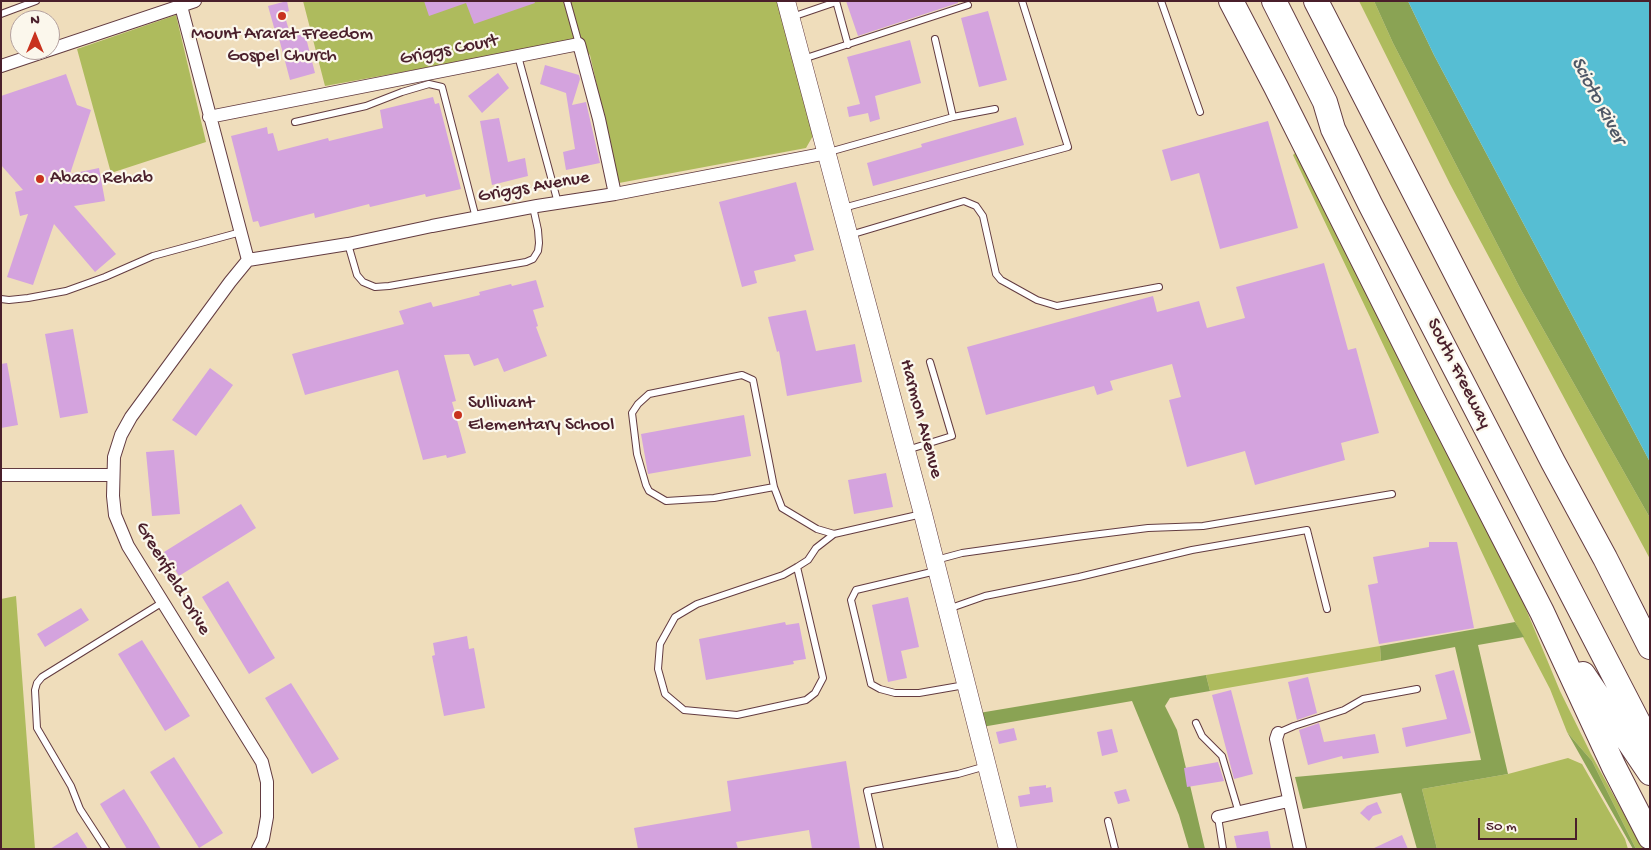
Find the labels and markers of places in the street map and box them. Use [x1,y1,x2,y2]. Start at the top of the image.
marker: Mount Ararat Freedom Gospel Church [276,10,288,22]
place label: Mount Ararat Freedom Gospel Church [191,24,373,68]
place label: Abaco Rehab [50,168,153,190]
marker: Abaco Rehab [34,173,46,185]
place label: Sullivant Elementary School [468,393,614,437]
marker: Sullivant Elementary School [452,409,464,421]

